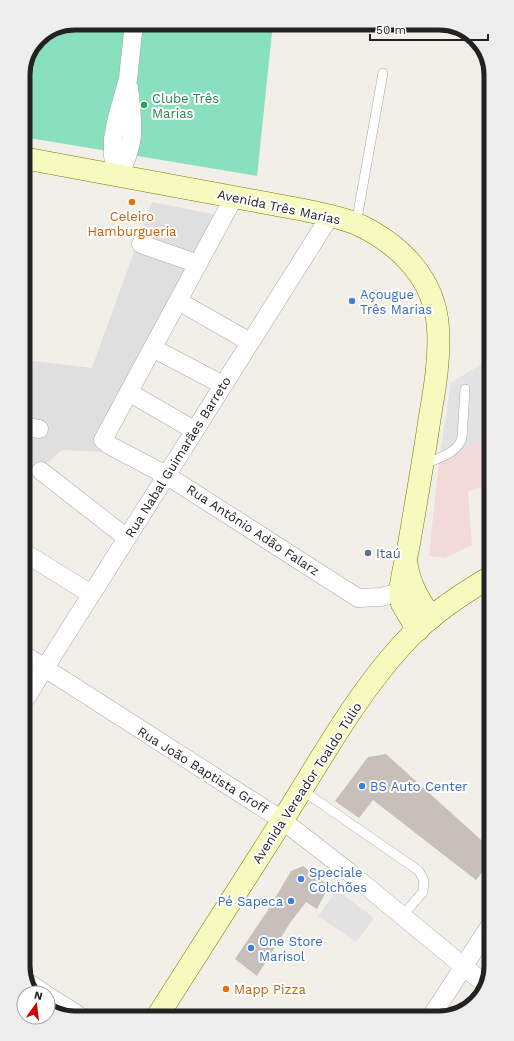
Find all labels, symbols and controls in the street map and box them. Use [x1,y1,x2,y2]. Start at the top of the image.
scale bar [370,16,488,42]
text: 50 m [376,23,406,37]
place label: Clube Três Marias [152,91,219,121]
marker: Clube Três Marias [139,100,149,110]
street label: Avenida Três Marias [216,187,342,227]
marker: Celeiro Hamburgueria [127,197,137,207]
place label: Celeiro Hamburgueria [88,209,177,239]
place label: Açougue Três Marias [360,287,432,317]
marker: Açougue Três Marias [347,296,357,306]
street label: Rua Nabal Guimarães Barreto [122,374,234,540]
street label: Rua Antônio Adão Falarz [184,482,322,579]
place label: Itaú [376,546,401,561]
marker: Itaú [363,548,373,558]
street label: Avenida Vereador Toaldo Túlio [249,699,365,866]
street label: Rua João Baptista Groff [135,724,272,817]
place label: BS Auto Center [370,779,468,794]
marker: BS Auto Center [357,781,367,791]
place label: Speciale Colchões [309,865,367,895]
marker: Speciale Colchões [296,874,306,884]
place label: Pé Sapeca [217,894,284,909]
marker: Pé Sapeca [286,896,296,906]
place label: One Store Marisol [259,934,323,964]
marker: One Store Marisol [246,943,256,953]
place label: Mapp Pizza [234,982,306,997]
marker: Mapp Pizza [221,984,231,994]
north arrow [16,985,56,1025]
text: N [33,988,44,1003]

